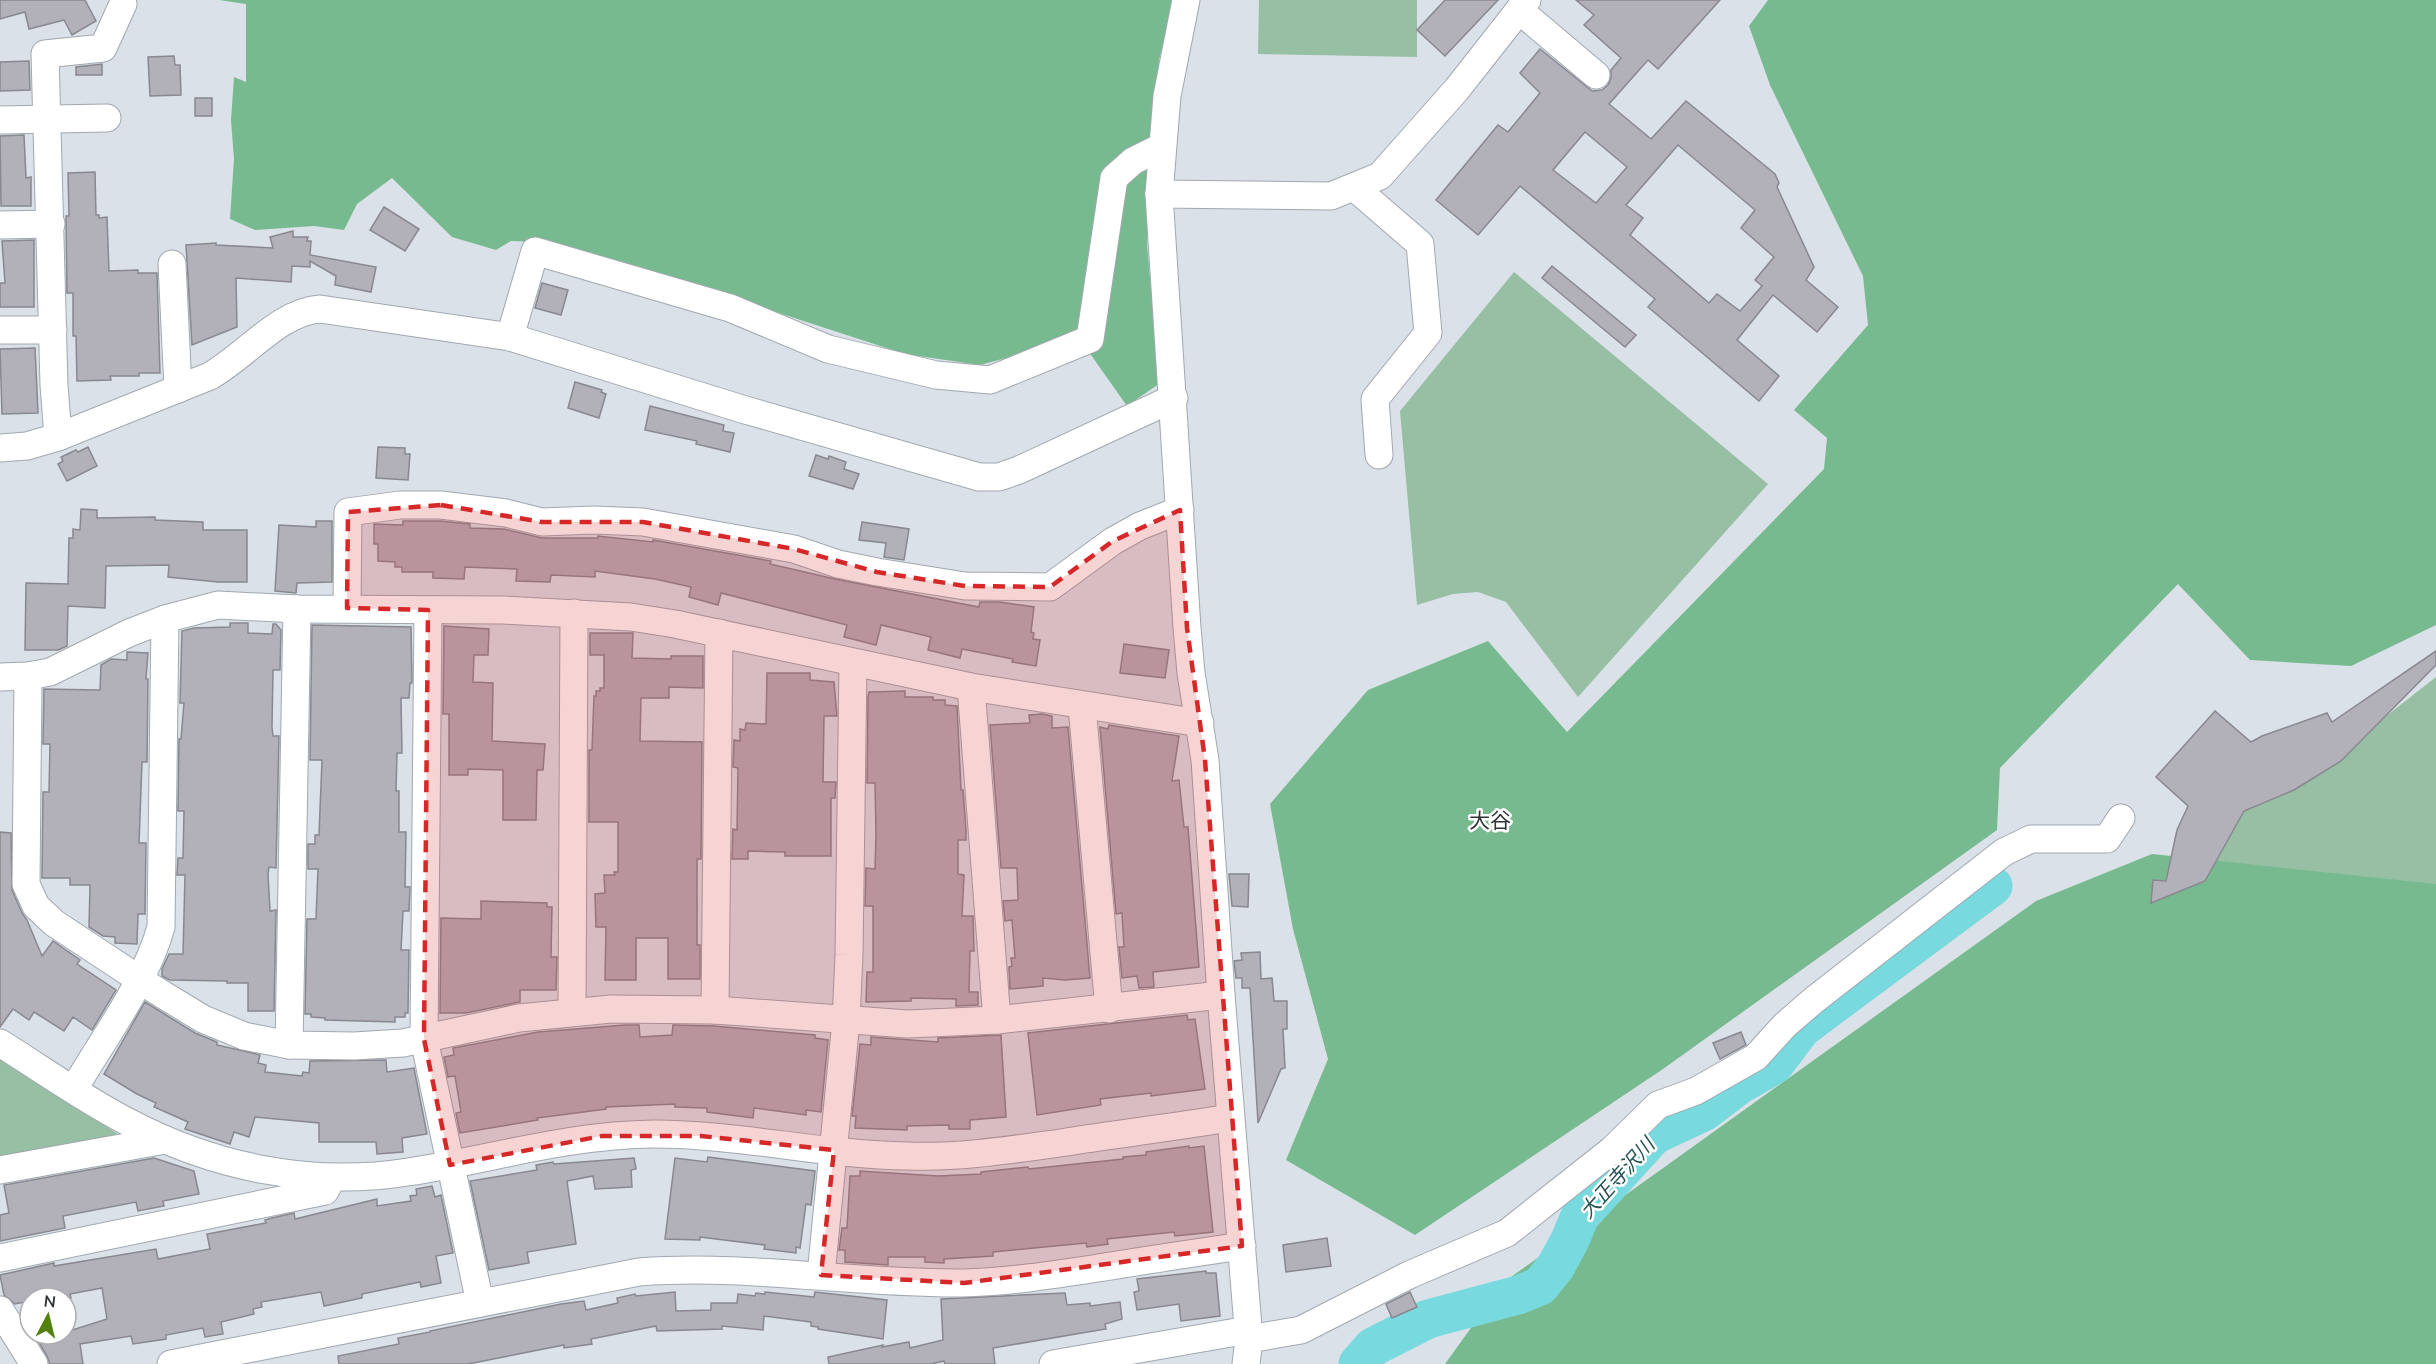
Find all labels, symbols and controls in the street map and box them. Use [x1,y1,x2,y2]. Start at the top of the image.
district label: 大谷 [1469,807,1511,835]
water label: 大正寺沢川 [1574,1131,1662,1225]
north arrow [18,1286,78,1346]
text: N [42,1290,57,1314]

